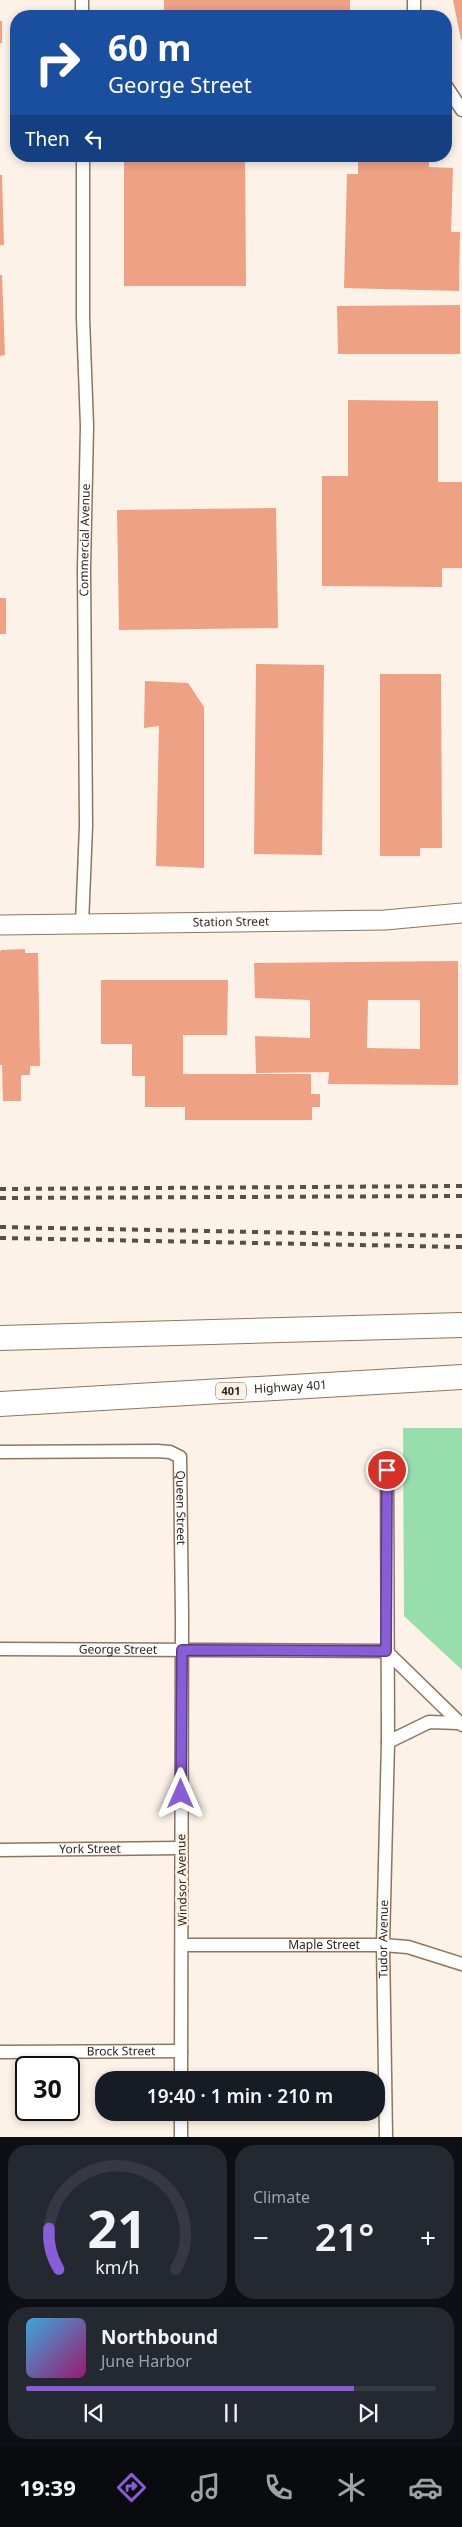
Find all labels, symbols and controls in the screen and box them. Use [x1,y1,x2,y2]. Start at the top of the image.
text: 60 m [108,24,191,71]
icon: right [25,30,90,95]
text: George Street [108,69,252,99]
icon: left [80,125,108,153]
text: Then [25,126,70,152]
street label: Commercial Avenue [75,483,94,597]
street label: Station Street [193,912,270,930]
street label: Highway 401 [254,1376,327,1397]
road number: 401 [216,1382,246,1400]
pin [366,1449,408,1491]
icon: arrive [373,1456,401,1484]
street label: Queen Street [172,1470,190,1546]
street label: George Street [79,1640,158,1658]
position arrow [154,1767,206,1819]
street label: Windsor Avenue [172,1834,191,1926]
street label: York Street [59,1840,122,1857]
street label: Tudor Avenue [374,1899,392,1978]
street label: Maple Street [288,1936,360,1953]
street label: Brock Street [87,2042,156,2060]
speed limit sign: 30 [15,2056,80,2121]
text: 19:40 · 1 min · 210 m [147,2083,333,2109]
text: Climate [253,2186,310,2208]
text: 21 [88,2192,147,2263]
text: 21° [315,2210,374,2262]
text: − [253,2218,269,2256]
text: + [420,2218,436,2256]
text: km/h [96,2255,139,2279]
text: Northbound [101,2324,218,2350]
text: June Harbor [101,2350,192,2372]
icon: previous [80,2399,108,2427]
icon: pause [217,2399,245,2427]
icon: next [354,2399,382,2427]
icon: directions [114,2470,149,2505]
icon: music [188,2470,223,2505]
icon: phone [261,2470,296,2505]
icon: climate [334,2470,369,2505]
icon: car [408,2470,443,2505]
text: 19:39 [19,2472,76,2502]

